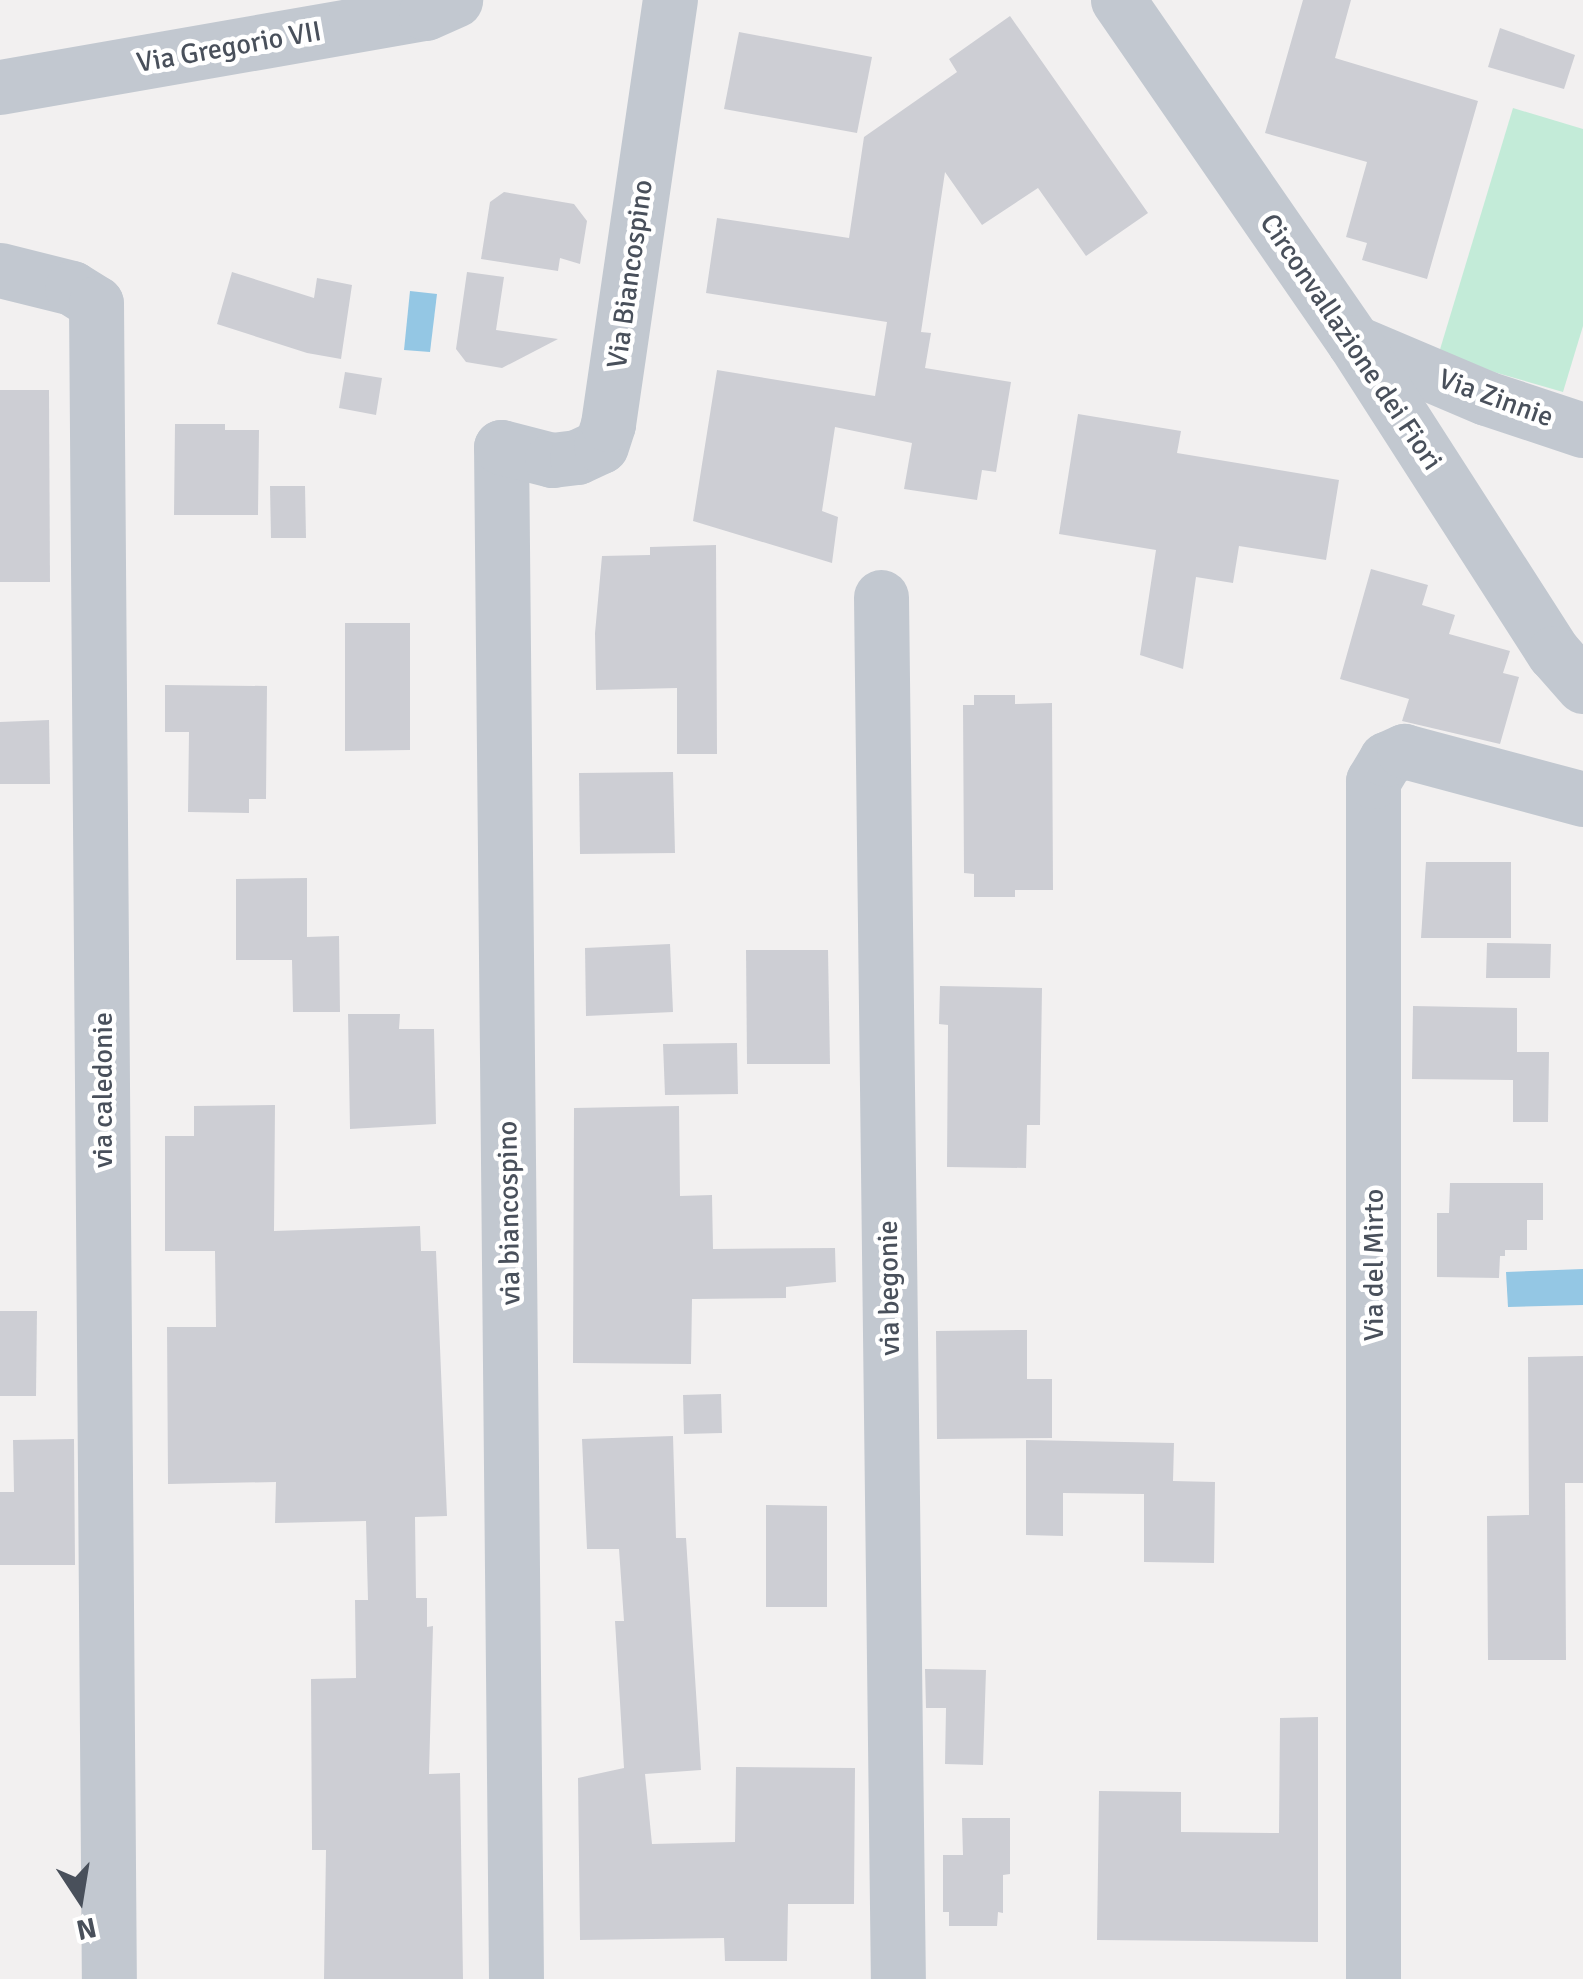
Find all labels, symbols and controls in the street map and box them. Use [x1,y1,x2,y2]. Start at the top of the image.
street label: Via Gregorio VII [134,14,324,80]
street label: Via Biancospino [600,178,660,370]
street label: Circonvallazione dei Fiori [1253,207,1449,477]
street label: Via Zinnie [1434,362,1558,434]
street label: via caledonie [86,1012,120,1168]
street label: via biancospino [491,1121,527,1305]
street label: Via del Mirto [1357,1189,1391,1341]
street label: via begonie [871,1220,907,1356]
north arrow [30,1849,130,1949]
text: N [73,1910,99,1947]

